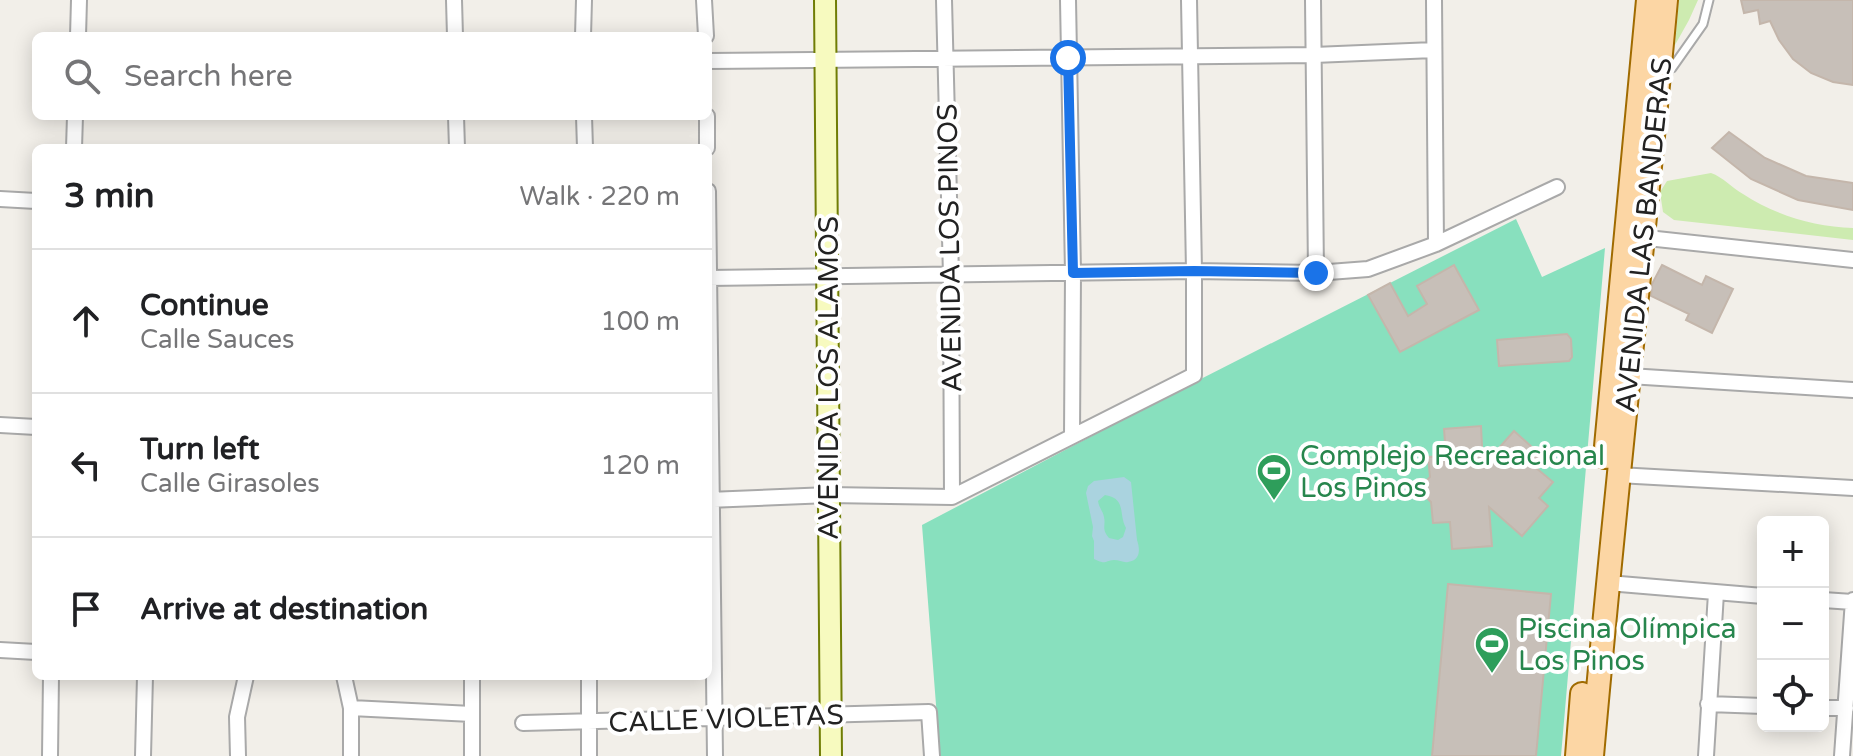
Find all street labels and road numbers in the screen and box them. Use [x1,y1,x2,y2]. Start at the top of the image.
street label: AVENIDA LAS BANDERAS [1608,56,1680,414]
street label: AVENIDA LOS PINOS [930,103,970,393]
street label: AVENIDA LOS ALAMOS [812,216,846,540]
street label: CALLE VIOLETAS [608,698,844,740]

